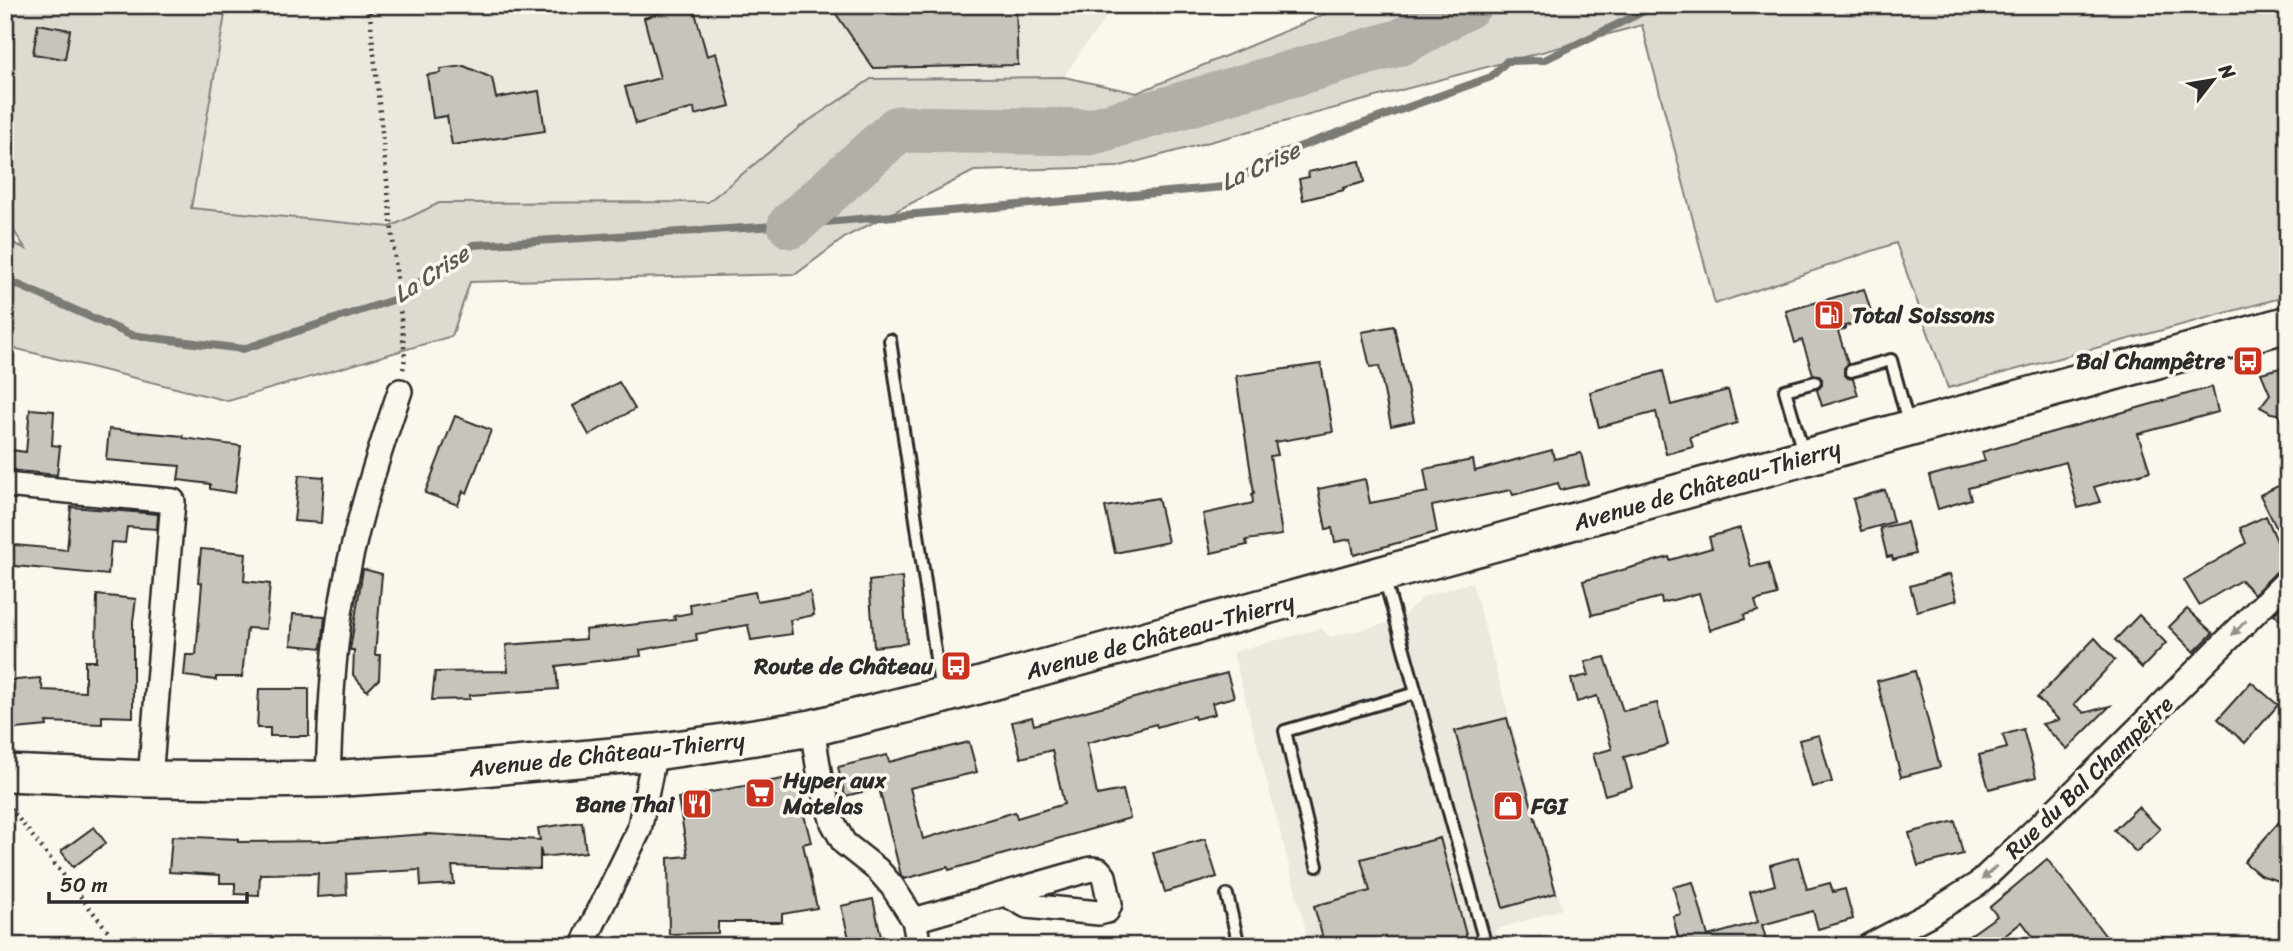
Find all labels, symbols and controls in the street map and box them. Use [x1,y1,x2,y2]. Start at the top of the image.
north arrow [2178,46,2248,116]
text: N [2209,57,2245,86]
water label: La Crise [1213,128,1309,203]
water label: La Crise [385,232,479,314]
place label: Total Soissons [1852,295,1995,336]
fuel station icon: Total Soissons [1812,298,1846,332]
place label: Bal Champêtre [2076,341,2226,382]
bus stop icon: Bal Champêtre [2231,344,2265,378]
street label: Avenue de Château-Thierry [1568,428,1846,544]
street label: Avenue de Château-Thierry [1020,581,1299,692]
one-way arrow [2231,620,2248,636]
place label: Route de Château [753,646,934,687]
bus stop icon: Route de Château [939,649,973,683]
street label: Rue du Bal Champêtre [1995,685,2184,869]
street label: Avenue de Château-Thierry [466,720,747,789]
place label: Hyper aux Matelas [782,760,886,827]
supermarket icon: Hyper aux Matelas [743,776,777,810]
place label: Bane Thai [576,784,676,825]
place label: FGI [1530,786,1569,827]
restaurant icon: Bane Thai [680,787,714,821]
shop icon: FGI [1491,789,1525,823]
scale bar [49,860,247,904]
one-way arrow [1980,865,1998,881]
text: 50 m [60,866,108,904]

